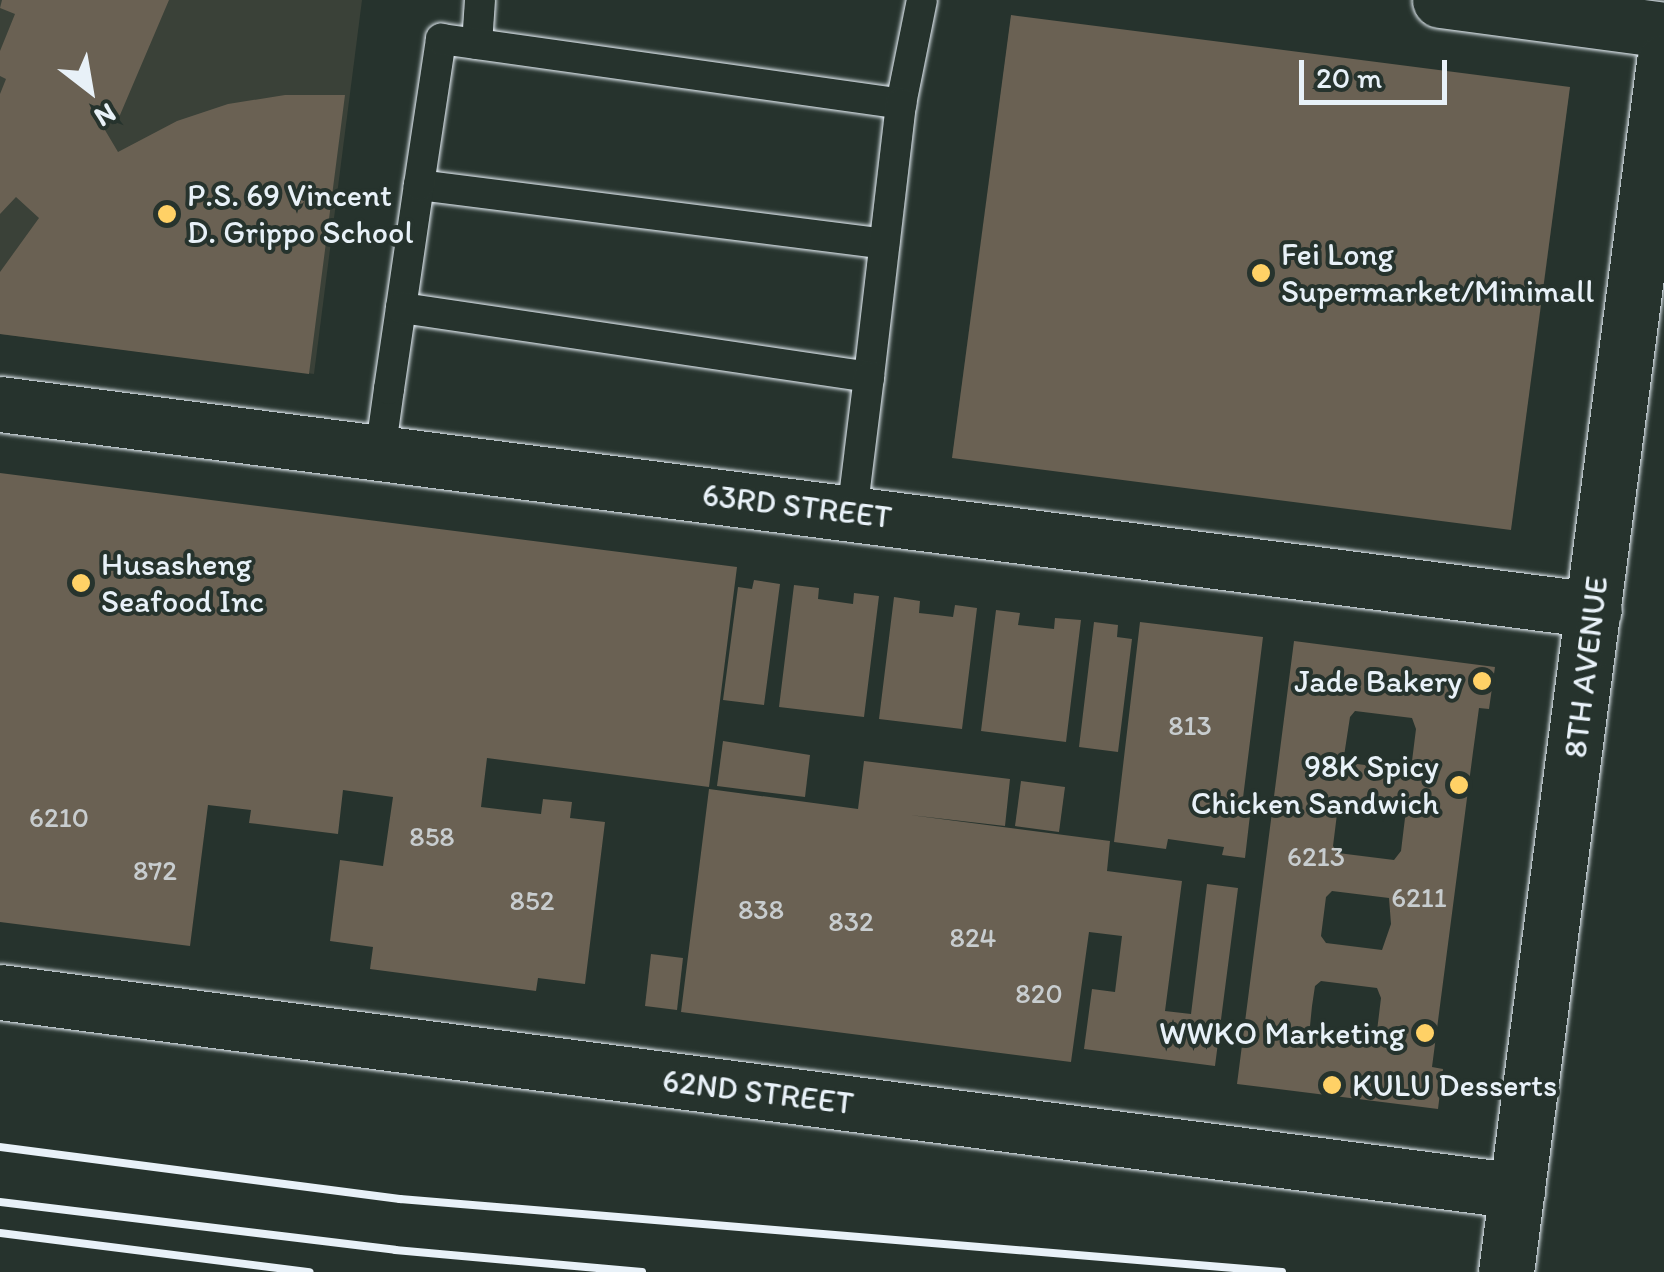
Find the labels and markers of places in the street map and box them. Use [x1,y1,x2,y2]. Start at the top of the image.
place label: P.S. 69 Vincent D. Grippo School [187,177,413,252]
marker: P.S. 69 Vincent D. Grippo School [156,203,178,225]
place label: Fei Long Supermarket/Minimall [1281,236,1594,311]
marker: Fei Long Supermarket/Minimall [1250,262,1272,284]
place label: Husasheng Seafood Inc [101,546,264,621]
marker: Husasheng Seafood Inc [70,572,92,594]
place label: Jade Bakery [1294,662,1462,700]
marker: Jade Bakery [1471,670,1493,692]
place label: 98K Spicy Chicken Sandwich [1190,748,1439,823]
marker: 98K Spicy Chicken Sandwich [1448,774,1470,796]
place label: WWKO Marketing [1159,1014,1405,1052]
marker: WWKO Marketing [1414,1022,1436,1044]
place label: KULU Desserts [1352,1066,1557,1104]
marker: KULU Desserts [1321,1074,1343,1096]

